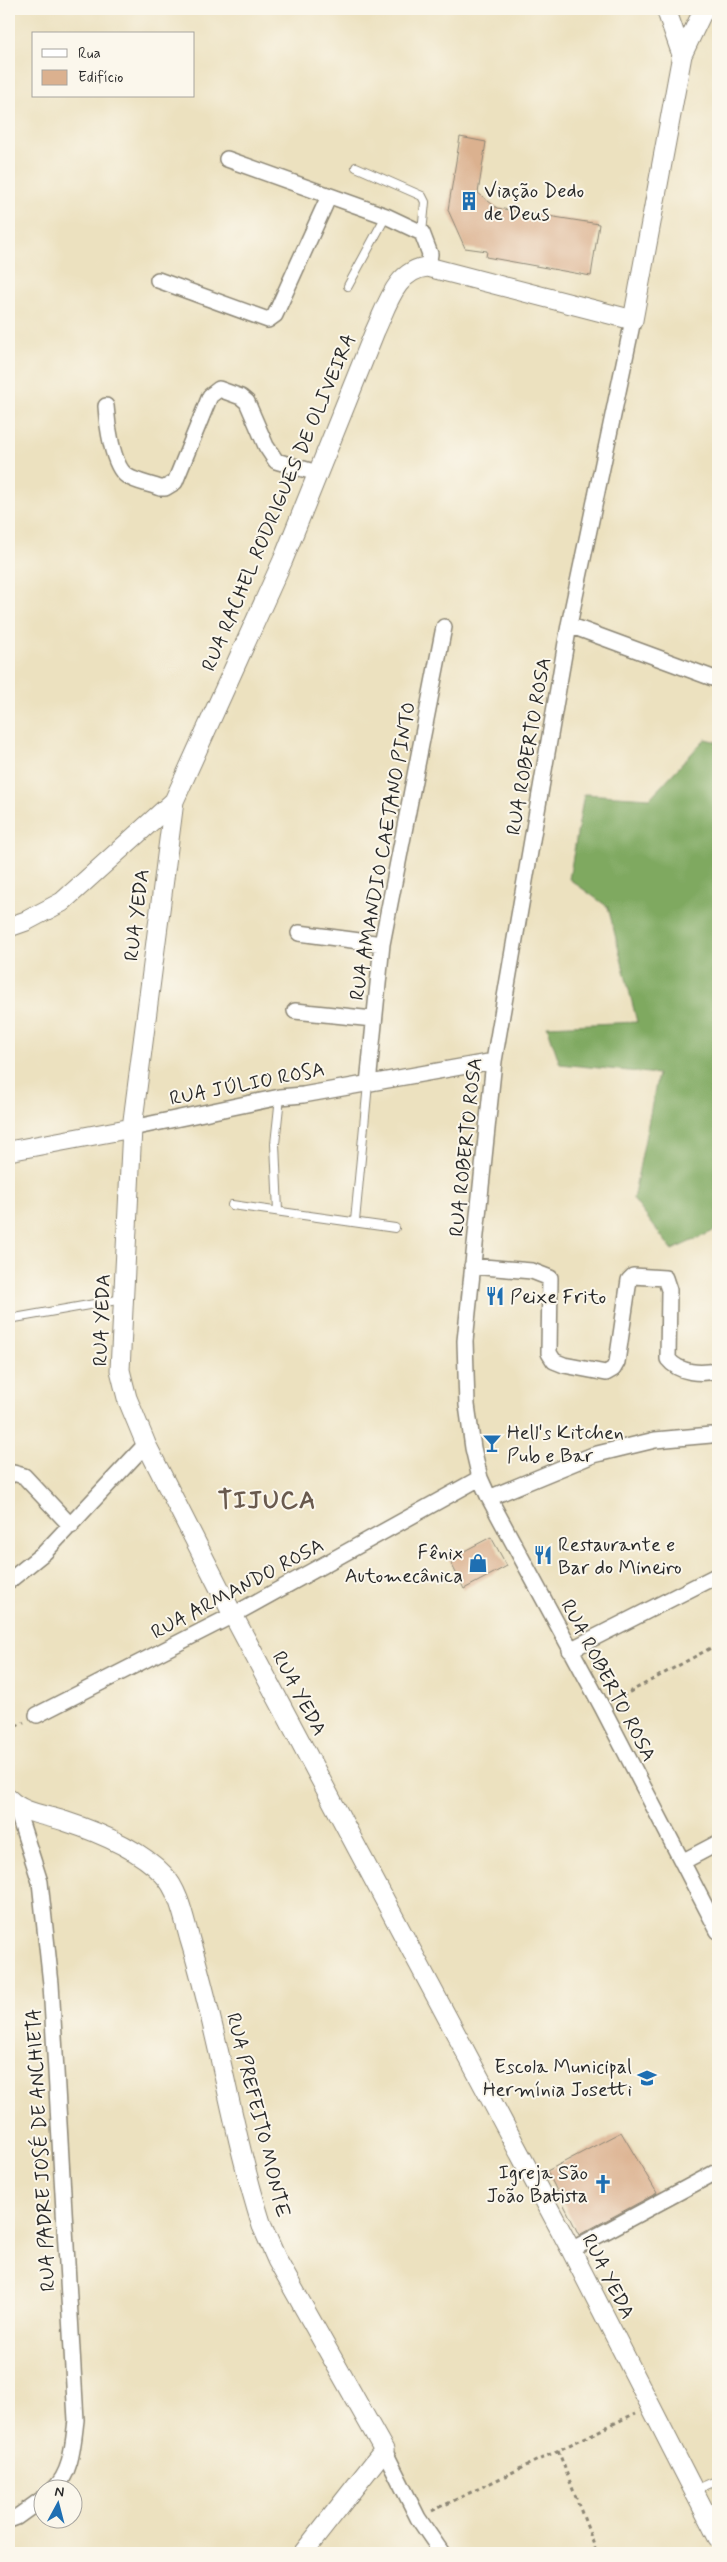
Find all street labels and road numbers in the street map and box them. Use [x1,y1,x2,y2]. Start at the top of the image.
street label: RUA RACHEL RODRIGUES DE OLIVEIRA [196,330,363,676]
street label: RUA ROBERTO ROSA [501,655,558,837]
street label: RUA AMANDIO CAETANO PINTO [344,700,423,1003]
street label: RUA YEDA [118,868,157,963]
street label: RUA JÚLIO ROSA [167,1056,327,1113]
street label: RUA ROBERTO ROSA [444,1056,489,1238]
street label: RUA YEDA [87,1273,118,1367]
street label: RUA ARMANDO ROSA [147,1532,329,1646]
street label: RUA ROBERTO ROSA [553,1595,662,1767]
street label: RUA YEDA [265,1646,332,1741]
street label: RUA PADRE JOSÉ DE ANCHIETA [21,2008,62,2292]
street label: RUA PREFEITO MONTE [219,2010,296,2221]
street label: RUA YEDA [575,2229,641,2324]

